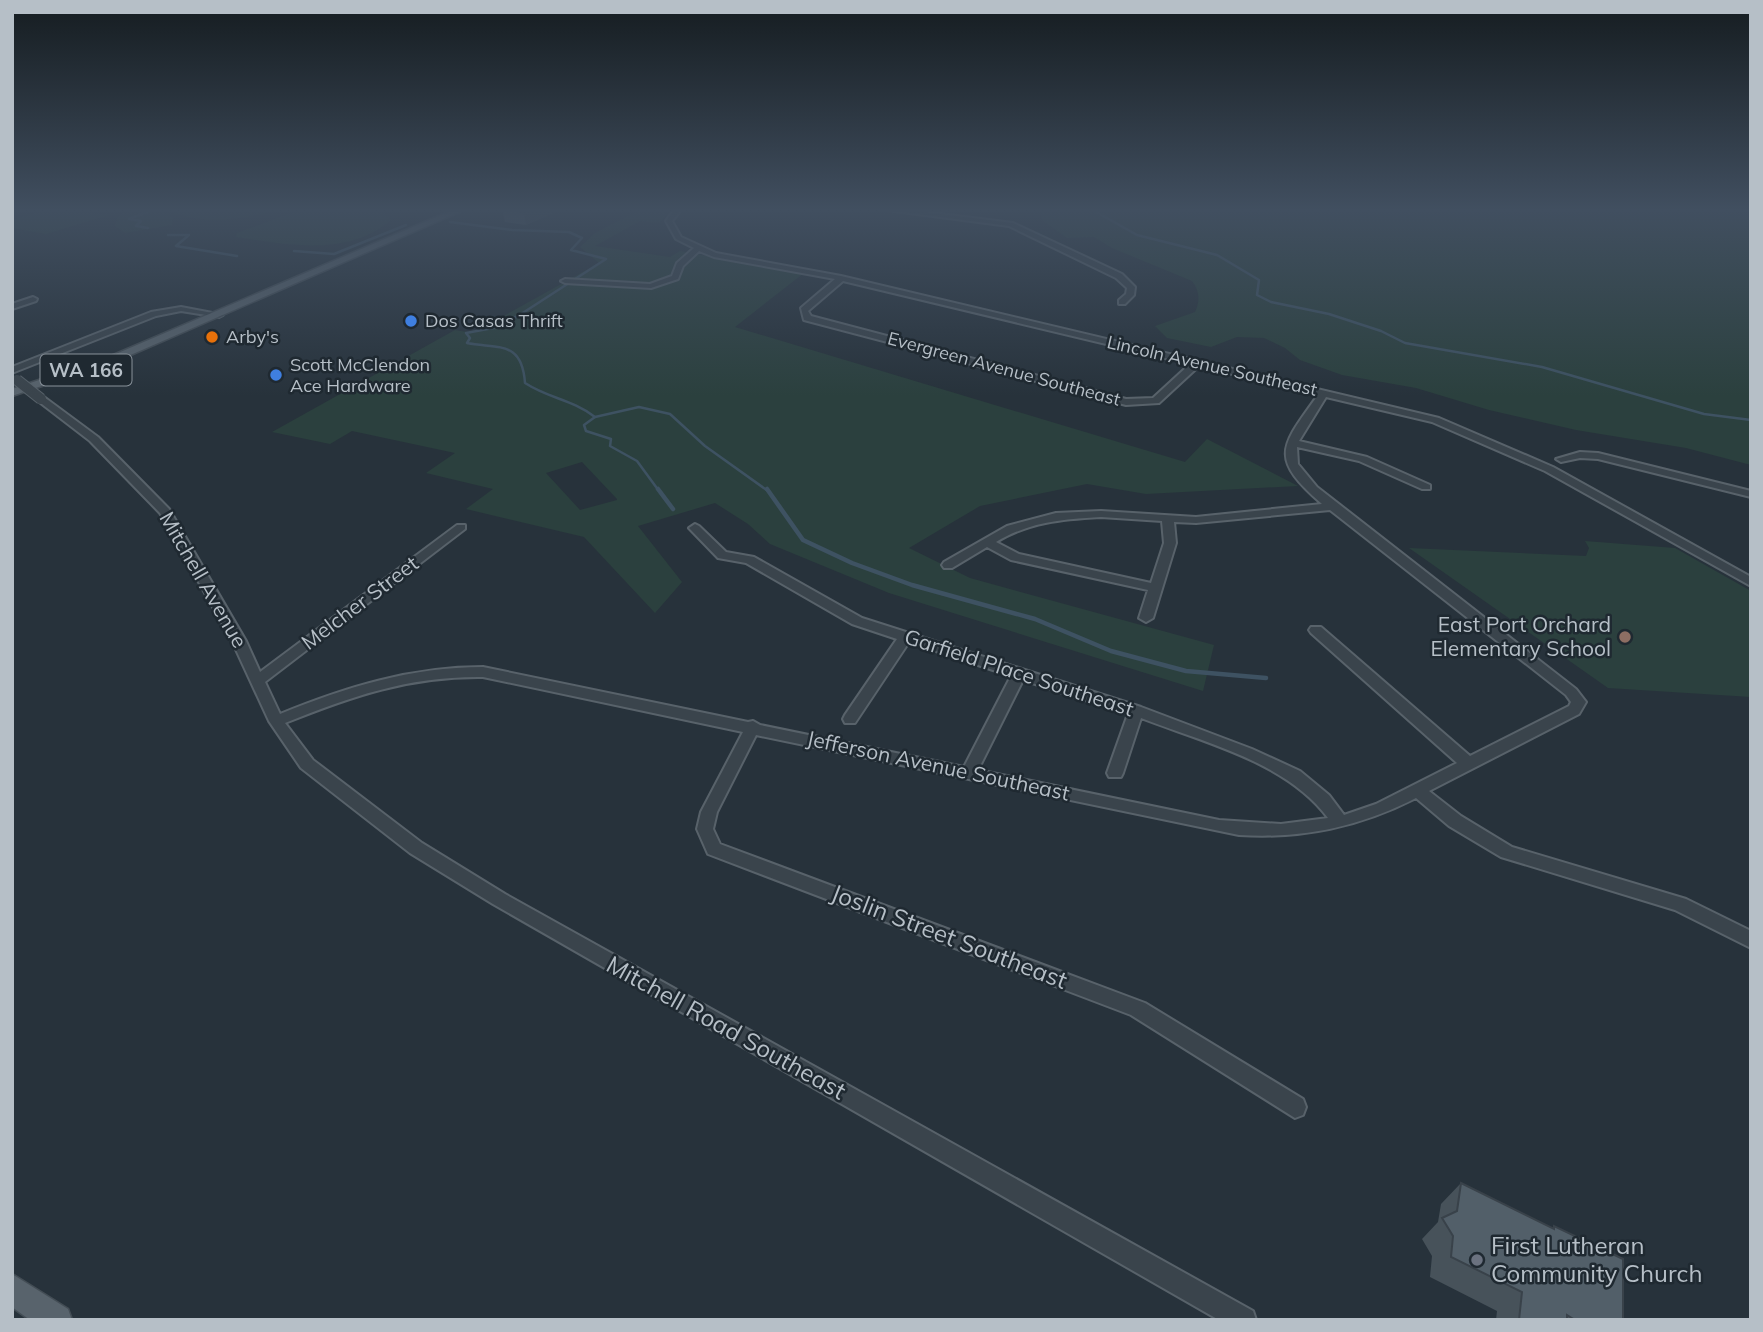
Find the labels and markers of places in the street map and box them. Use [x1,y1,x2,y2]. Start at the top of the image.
place label: Dos Casas Thrift [425,309,563,332]
marker: Dos Casas Thrift [403,313,419,329]
place label: Arby's [226,325,279,348]
marker: Arby's [204,329,220,345]
place label: Scott McClendon Ace Hardware [290,353,430,397]
marker: Scott McClendon Ace Hardware [268,367,284,383]
place label: East Port Orchard Elementary School [1430,611,1611,661]
marker: East Port Orchard Elementary School [1617,629,1633,645]
place label: First Lutheran Community Church [1491,1230,1702,1288]
marker: First Lutheran Community Church [1469,1252,1485,1268]

